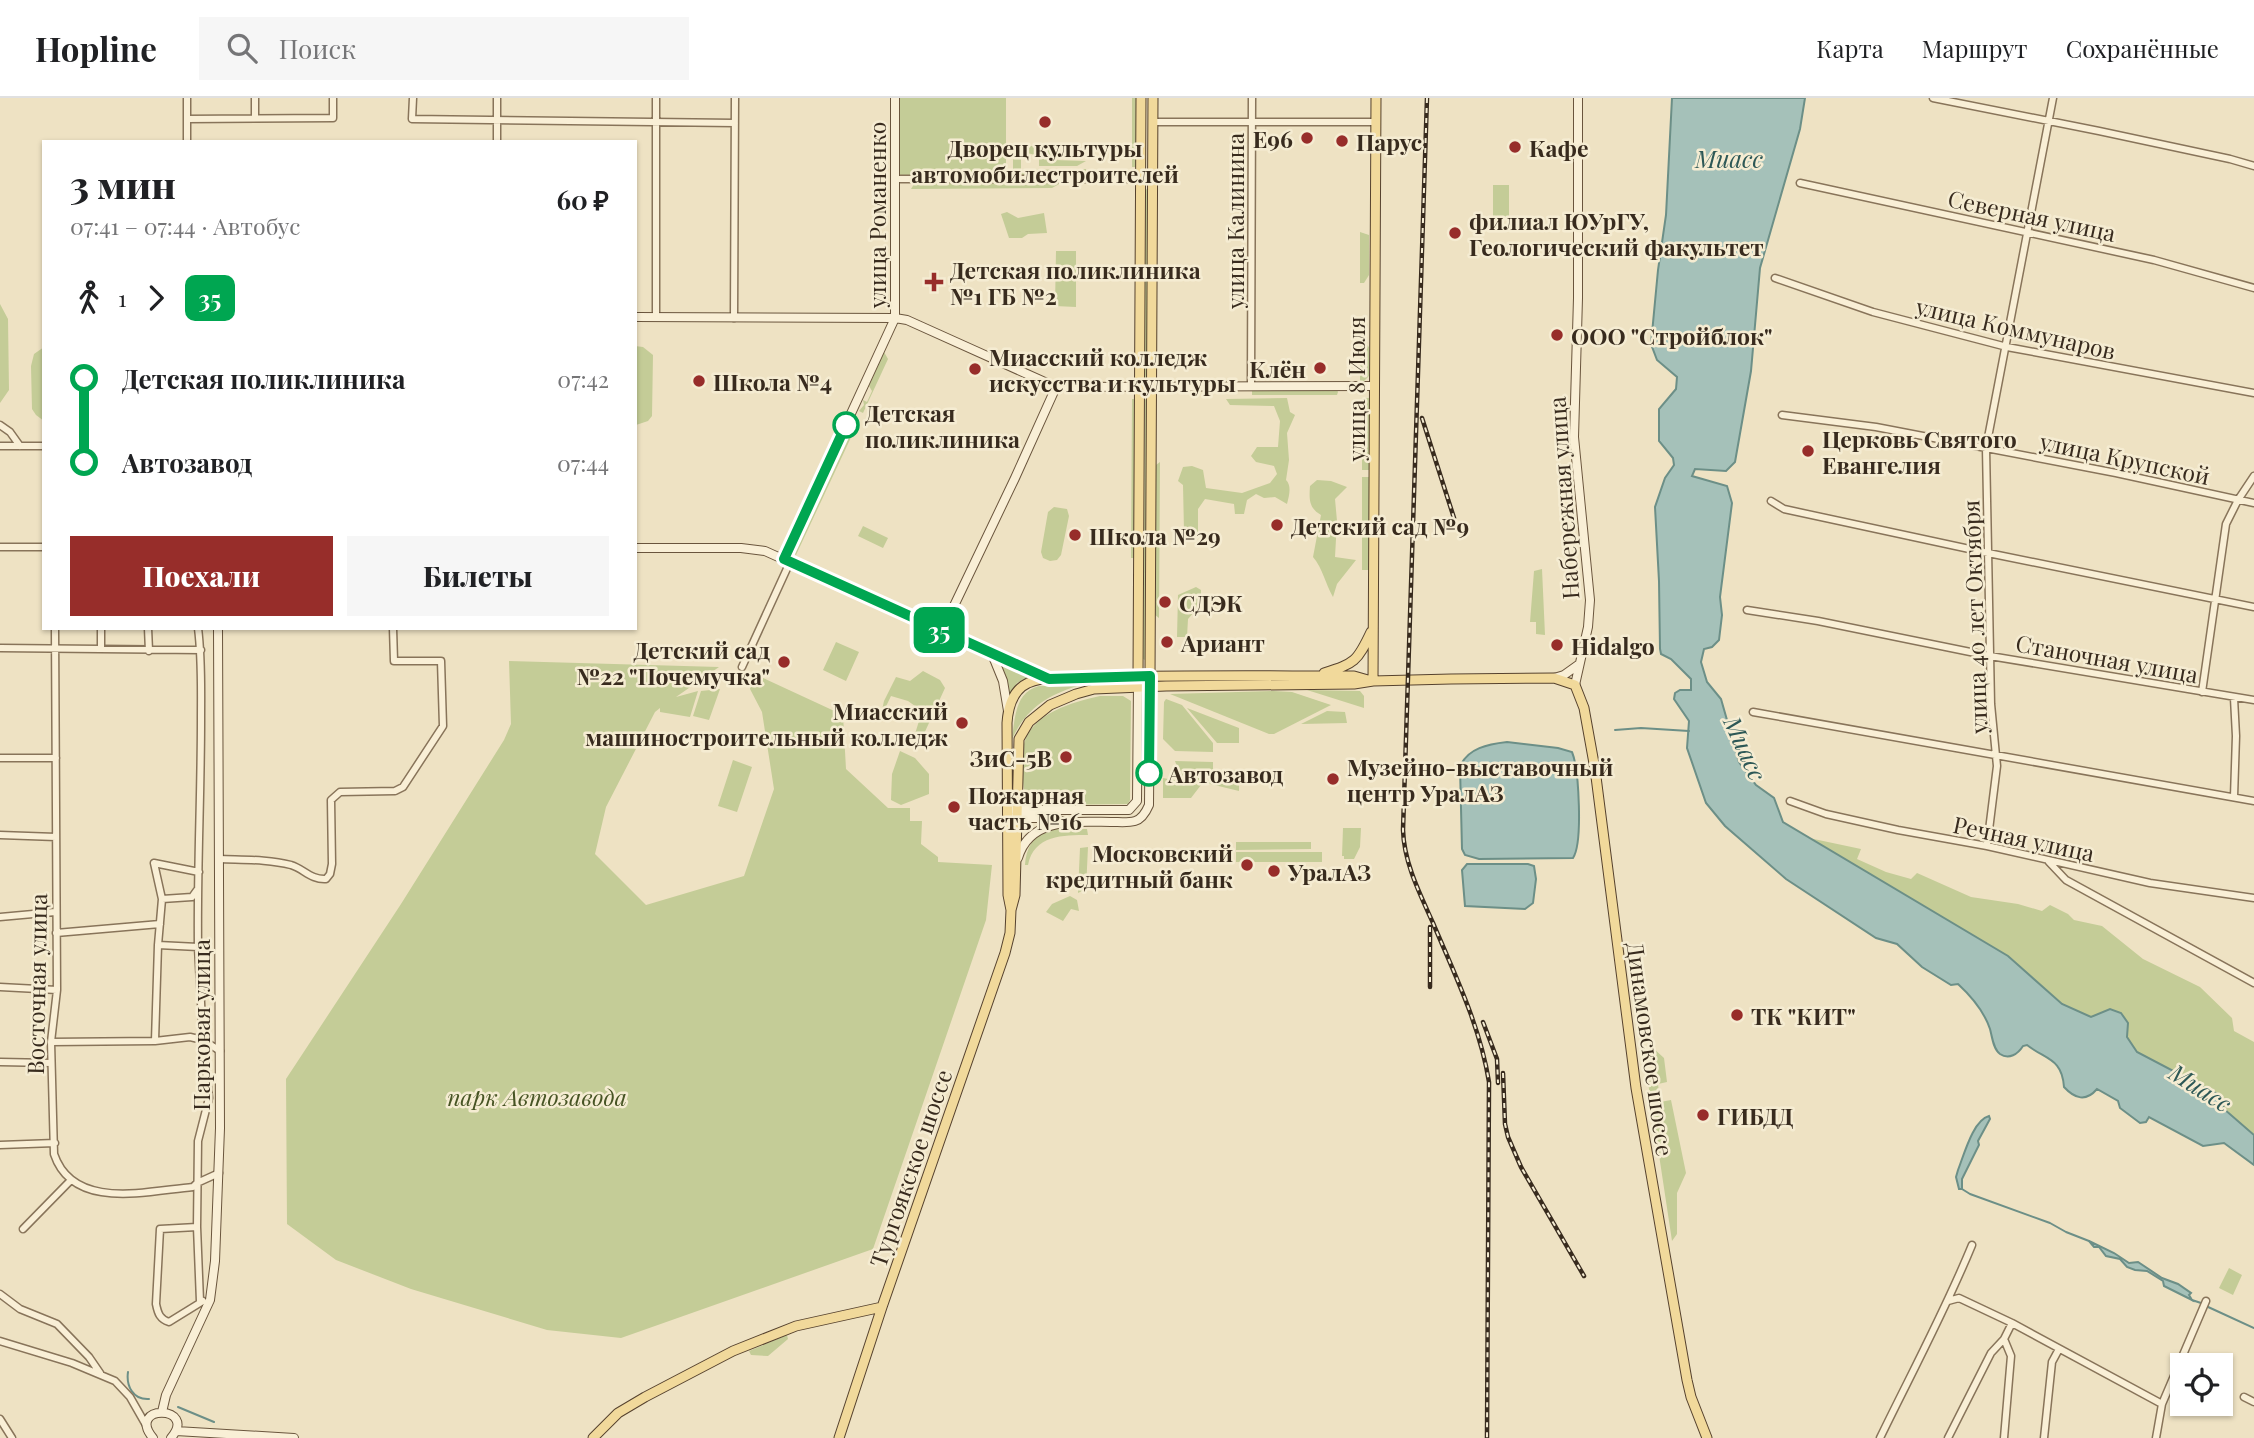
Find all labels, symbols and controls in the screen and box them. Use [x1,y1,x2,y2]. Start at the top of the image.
search box [199,17,689,80]
text: Hopline [35,26,157,70]
icon: search [223,29,261,67]
text: Поиск [279,31,356,66]
text: Карта [1816,32,1884,64]
text: Маршрут [1922,32,2028,64]
text: Сохранённые [2066,32,2219,64]
marker: Дворец культуры автомобилестроителей [1037,114,1053,130]
street label: улица Романенко [861,122,892,309]
place label: E96 [1253,123,1293,154]
place label: Парус [1356,126,1422,157]
marker: E96 [1299,130,1315,146]
place label: Дворец культуры автомобилестроителей [911,132,1179,189]
street label: улица Калинина [1219,132,1250,310]
place label: Кафе [1529,132,1589,163]
marker: Парус [1334,133,1350,149]
marker: Кафе [1507,139,1523,155]
water label: Миасс [1694,142,1763,174]
text: 3 мин [70,158,176,209]
text: 60 ₽ [556,182,609,217]
street label: Северная улица [1945,182,2119,248]
place label: филиал ЮУрГУ, Геологический факультет [1469,205,1764,262]
text: 07:41 – 07:44 · Автобус [70,210,300,241]
marker: филиал ЮУрГУ, Геологический факультет [1447,225,1463,241]
place label: Детская поликлиника №1 ГБ №2 [950,254,1201,311]
marker: Детская поликлиника №1 ГБ №2 [924,272,944,292]
icon: walk [70,279,108,317]
icon: forward [137,279,175,317]
text: 1 [118,282,127,313]
text: 35 [199,282,221,314]
street label: улица Коммунаров [1912,290,2119,366]
street label: улица 8 Июля [1340,316,1371,463]
place label: ООО "Стройблок" [1571,320,1773,351]
marker: ООО "Стройблок" [1549,327,1565,343]
place label: Миасский колледж искусства и культуры [989,341,1236,398]
place label: Клён [1249,353,1306,384]
marker: Клён [1312,360,1328,376]
text: Детская поликлиника [122,361,405,396]
marker: Миасский колледж искусства и культуры [967,361,983,377]
text: 07:42 [557,363,609,394]
place label: Школа №4 [713,366,832,397]
marker: Школа №4 [691,373,707,389]
street label: Набережная улица [1540,395,1586,600]
place label: Детская поликлиника [865,397,1020,454]
marker: Детская поликлиника [833,412,859,438]
place label: Церковь Святого Евангелия [1822,423,2017,480]
street label: улица Крупской [2036,425,2213,491]
marker: Церковь Святого Евангелия [1800,443,1816,459]
text: Автозавод [122,445,252,480]
text: 07:44 [557,447,609,478]
street label: улица 40 лет Октября [1954,500,1994,735]
place label: Детский сад №9 [1291,510,1469,541]
marker: Детский сад №9 [1269,517,1285,533]
place label: Школа №29 [1089,520,1221,551]
marker: Школа №29 [1067,527,1083,543]
button: Поехали [70,536,333,616]
button: Билеты [347,536,609,616]
place label: СДЭК [1179,587,1243,618]
marker: СДЭК [1157,594,1173,610]
line badge: 35 [908,607,970,653]
text: 35 [928,614,950,646]
place label: Ариант [1180,627,1265,658]
street label: Станочная улица [2013,627,2201,689]
place label: Hidalgo [1571,630,1655,661]
place label: Детский сад №22 "Почемучка" [577,634,770,691]
marker: Ариант [1159,634,1175,650]
marker: Hidalgo [1549,637,1565,653]
marker: Детский сад №22 "Почемучка" [776,654,792,670]
place label: Миасский машиностроительный колледж [585,695,949,752]
water label: Миасс [1717,710,1775,786]
marker: Миасский машиностроительный колледж [954,715,970,731]
place label: ЗиС-5В [970,742,1052,773]
marker: ЗиС-5В [1058,749,1074,765]
place label: Музейно-выставочный центр УралАЗ [1347,751,1613,808]
place label: Автозавод [1167,758,1284,789]
marker: Автозавод [1136,760,1162,786]
marker: Музейно-выставочный центр УралАЗ [1325,771,1341,787]
place label: Пожарная часть №16 [968,779,1084,836]
marker: Пожарная часть №16 [946,799,962,815]
street label: Речная улица [1951,808,2098,868]
place label: Московский кредитный банк [1045,837,1233,894]
place label: УралАЗ [1287,856,1371,887]
marker: Московский кредитный банк [1239,857,1255,873]
marker: УралАЗ [1266,863,1282,879]
street label: Восточная улица [19,893,53,1075]
street label: Парковая улица [185,939,216,1111]
street label: Динамовское шоссе [1621,940,1681,1158]
place label: ТК "КИТ" [1751,1000,1856,1031]
marker: ТК "КИТ" [1729,1007,1745,1023]
water label: Миасс [2163,1055,2239,1119]
street label: Тургоякское шоссе [862,1065,958,1271]
park label: парк Автозавода [447,1081,627,1112]
place label: ГИБДД [1717,1100,1793,1131]
marker: ГИБДД [1695,1107,1711,1123]
map controls [2170,1353,2233,1416]
button: locate [2170,1353,2233,1416]

